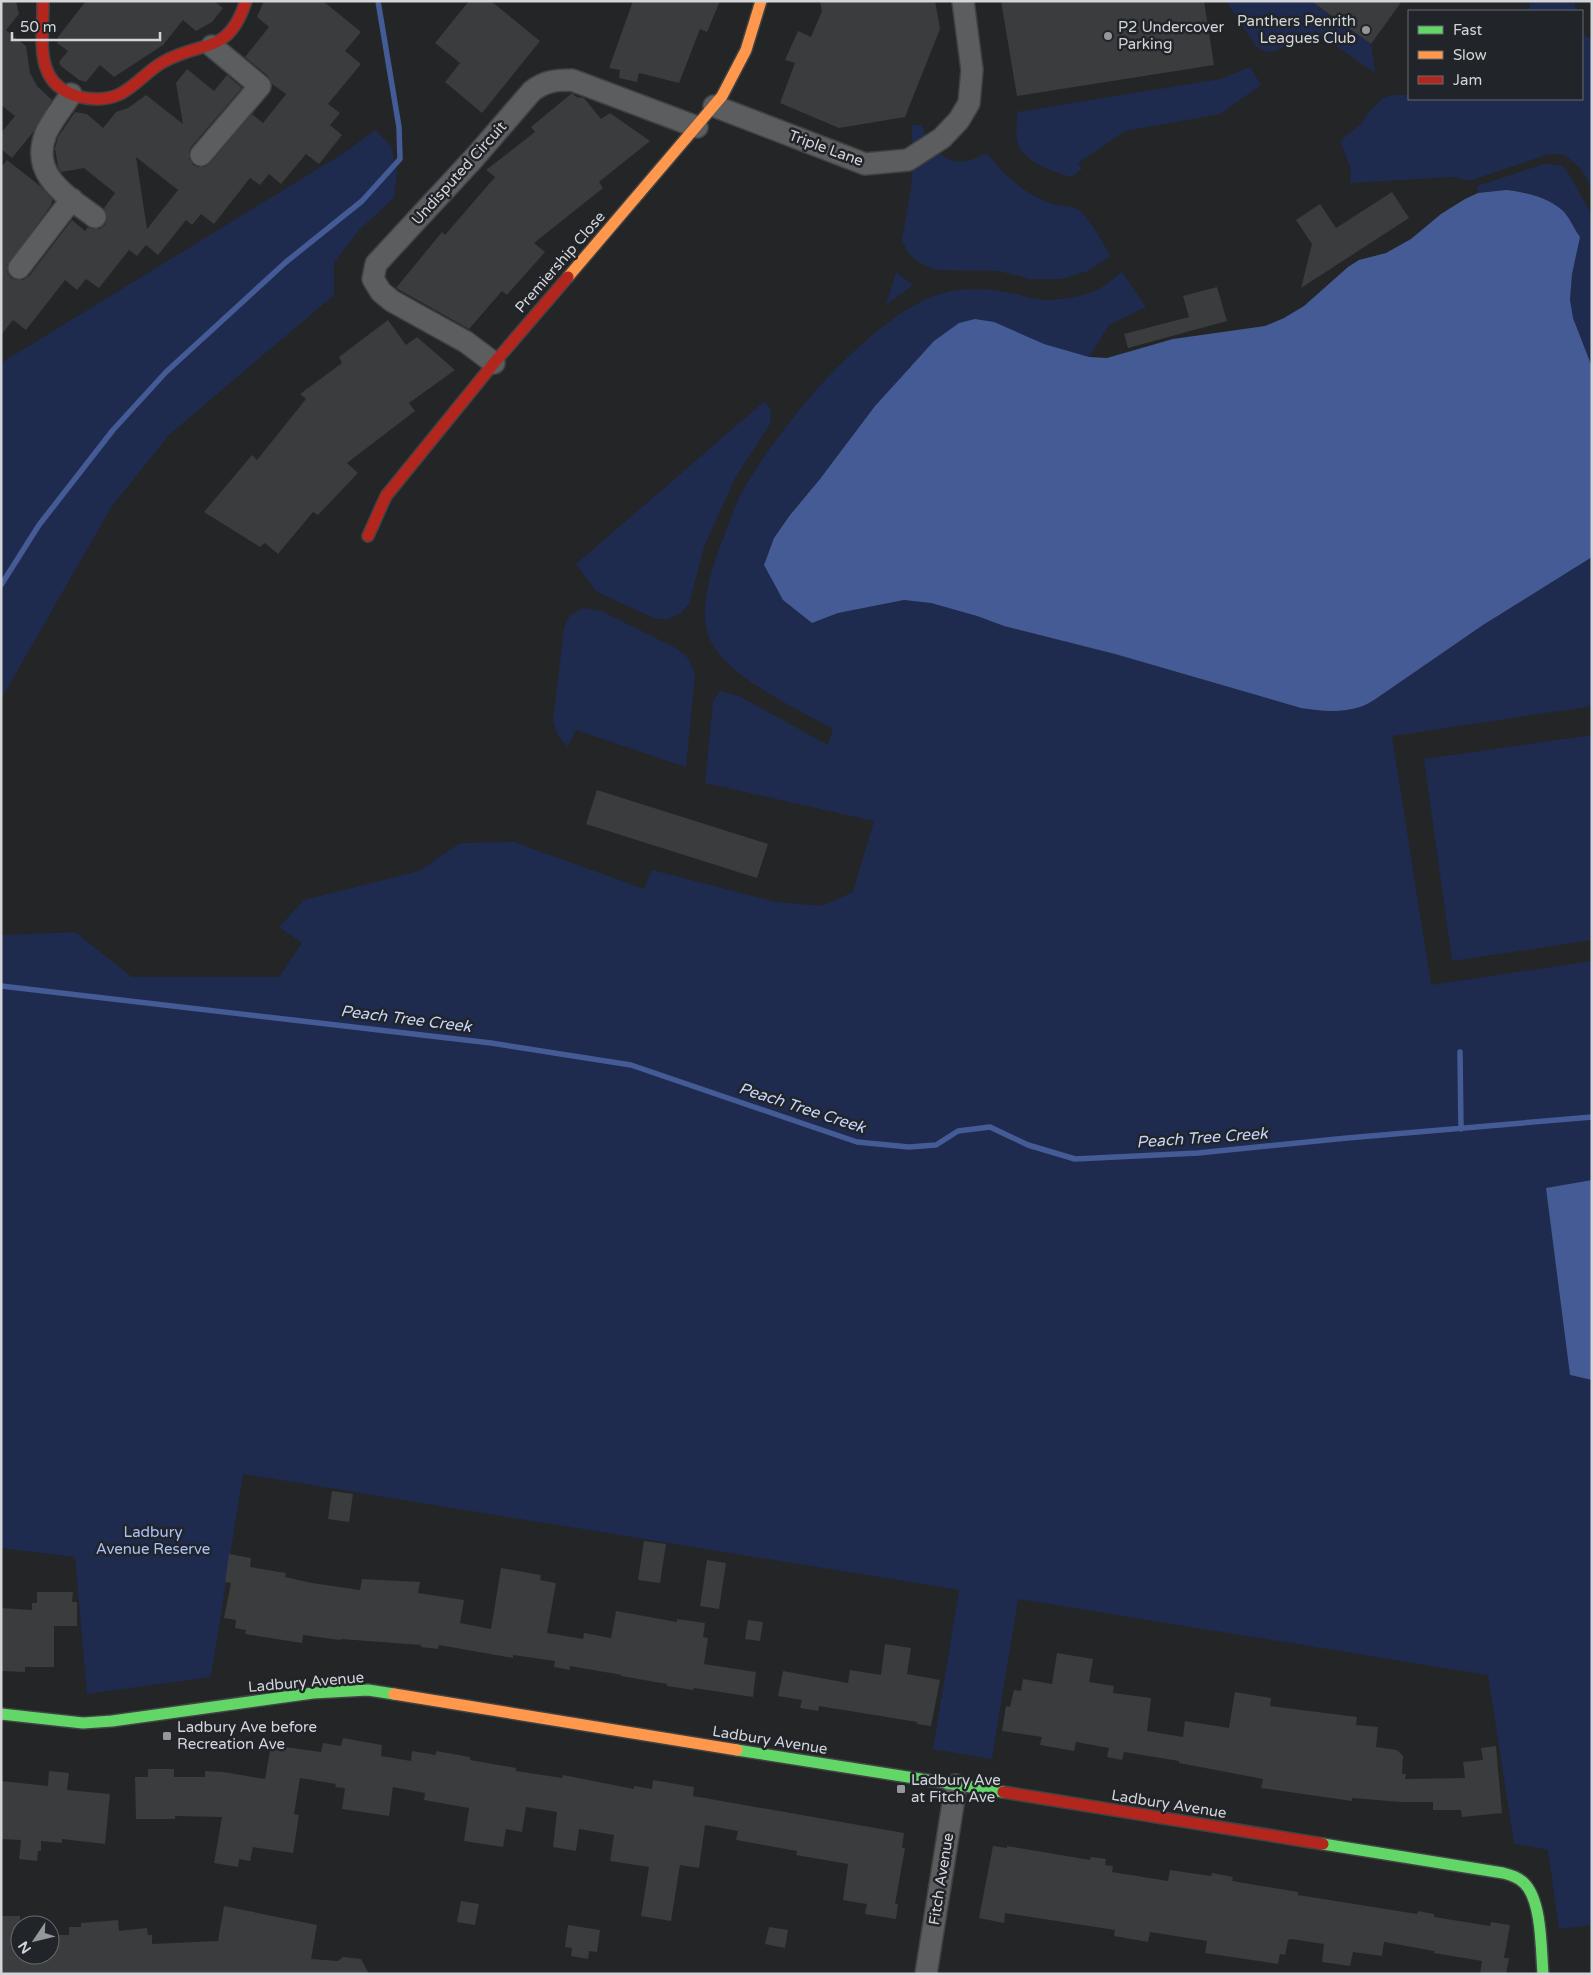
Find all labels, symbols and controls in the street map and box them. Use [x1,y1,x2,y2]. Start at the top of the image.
scale bar [12,10,160,42]
legend [1408,10,1583,100]
place label: Panthers Penrith Leagues Club [1237,12,1356,47]
text: 50 m [20,18,57,36]
place label: P2 Undercover Parking [1118,18,1224,53]
text: Fast [1453,21,1483,39]
marker: Panthers Penrith Leagues Club [1360,24,1372,36]
marker: P2 Undercover Parking [1102,30,1114,42]
text: Slow [1453,46,1487,64]
text: Jam [1453,71,1482,89]
street label: Undisputed Circuit [408,117,510,228]
street label: Triple Lane [786,126,866,170]
street label: Premiership Close [511,208,609,316]
water label: Peach Tree Creek [339,1001,474,1037]
water label: Peach Tree Creek [736,1078,869,1138]
water label: Peach Tree Creek [1136,1123,1270,1153]
park label: Ladbury Avenue Reserve [96,1523,210,1558]
street label: Ladbury Avenue [247,1668,365,1696]
place label: Ladbury Ave before Recreation Ave [177,1718,317,1753]
street label: Ladbury Avenue [711,1722,829,1758]
marker: Ladbury Ave before Recreation Ave [161,1730,173,1742]
place label: Ladbury Ave at Fitch Ave [911,1771,1001,1806]
marker: Ladbury Ave at Fitch Ave [895,1783,907,1795]
street label: Ladbury Avenue [1110,1786,1228,1822]
street label: Fitch Avenue [925,1832,957,1926]
north arrow [10,1915,60,1965]
text: N [15,1938,35,1957]

